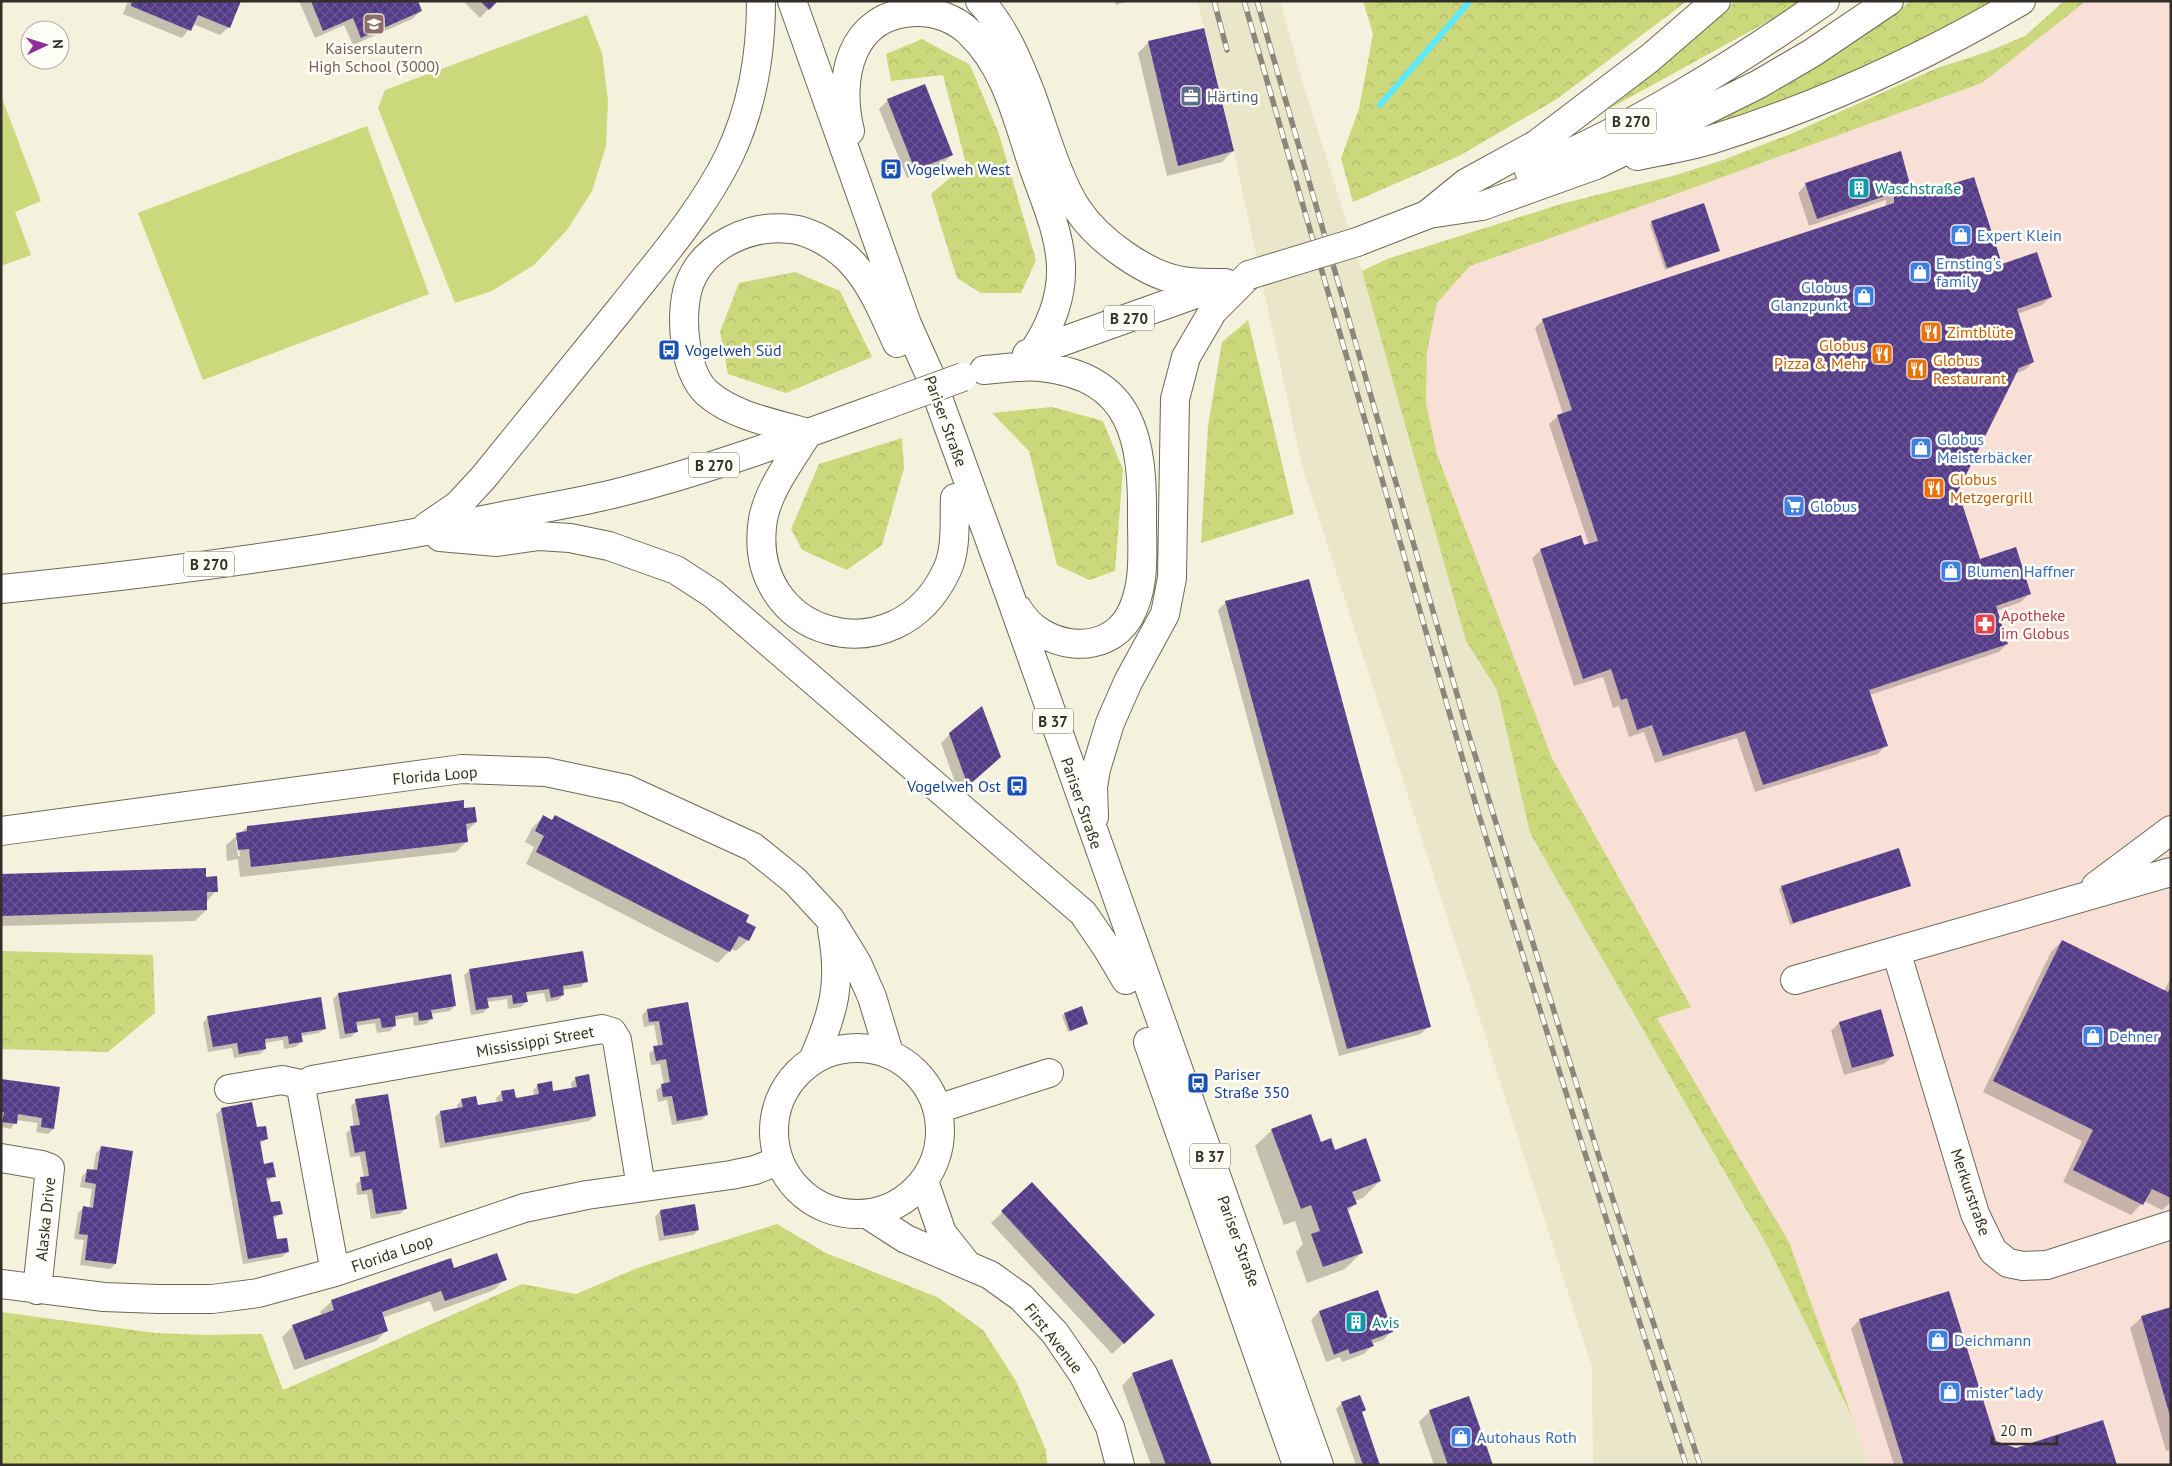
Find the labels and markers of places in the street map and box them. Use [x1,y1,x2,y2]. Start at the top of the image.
school or university icon: Kaiserslautern High School (3000) [362,12,386,36]
place label: Kaiserslautern High School (3000) [308,38,440,76]
office icon: Härting [1179,84,1203,108]
place label: Härting [1207,86,1259,106]
bus stop icon: Vogelweh West [879,157,903,181]
place label: Vogelweh West [906,159,1011,179]
building icon: Waschstraße [1847,176,1871,200]
place label: Waschstraße [1875,178,1961,198]
shop icon: Expert Klein [1949,223,1973,247]
place label: Expert Klein [1977,225,2062,245]
place label: Ernsting's family [1936,253,2002,291]
shop icon: Ernsting's family [1908,260,1932,284]
place label: Globus Glanzpunkt [1771,277,1849,315]
shop icon: Globus Glanzpunkt [1852,284,1876,308]
restaurant icon: Zimtblüte [1919,320,1943,344]
place label: Zimtblüte [1947,322,2014,342]
place label: Globus Pizza & Mehr [1774,335,1867,373]
bus stop icon: Vogelweh Süd [657,338,681,362]
place label: Vogelweh Süd [684,340,782,360]
restaurant icon: Globus Pizza & Mehr [1870,342,1894,366]
place label: Globus Restaurant [1933,350,2007,388]
restaurant icon: Globus Restaurant [1905,357,1929,381]
place label: Globus Meisterbäcker [1937,429,2033,467]
shop icon: Globus Meisterbäcker [1909,436,1933,460]
place label: Globus Metzgergrill [1950,469,2033,507]
restaurant icon: Globus Metzgergrill [1922,476,1946,500]
supermarket icon: Globus [1782,494,1806,518]
place label: Globus [1810,496,1857,516]
shop icon: Blumen Haffner [1939,559,1963,583]
place label: Blumen Haffner [1967,561,2076,581]
place label: Apotheke im Globus [2001,605,2070,643]
pharmacy icon: Apotheke im Globus [1973,612,1997,636]
bus stop icon: Vogelweh Ost [1005,774,1029,798]
place label: Vogelweh Ost [906,776,1002,796]
shop icon: Dehner [2081,1024,2105,1048]
place label: Dehner [2109,1026,2159,1046]
place label: Pariser Straße 350 [1214,1064,1290,1102]
bus stop icon: Pariser Straße 350 [1186,1071,1210,1095]
building icon: Avis [1344,1310,1368,1334]
place label: Avis [1372,1312,1400,1332]
shop icon: Deichmann [1926,1328,1950,1352]
place label: Deichmann [1954,1330,2031,1350]
shop icon: mister*lady [1938,1380,1962,1404]
place label: mister*lady [1966,1382,2044,1402]
shop icon: Autohaus Roth [1449,1425,1473,1449]
place label: Autohaus Roth [1477,1427,1577,1447]

